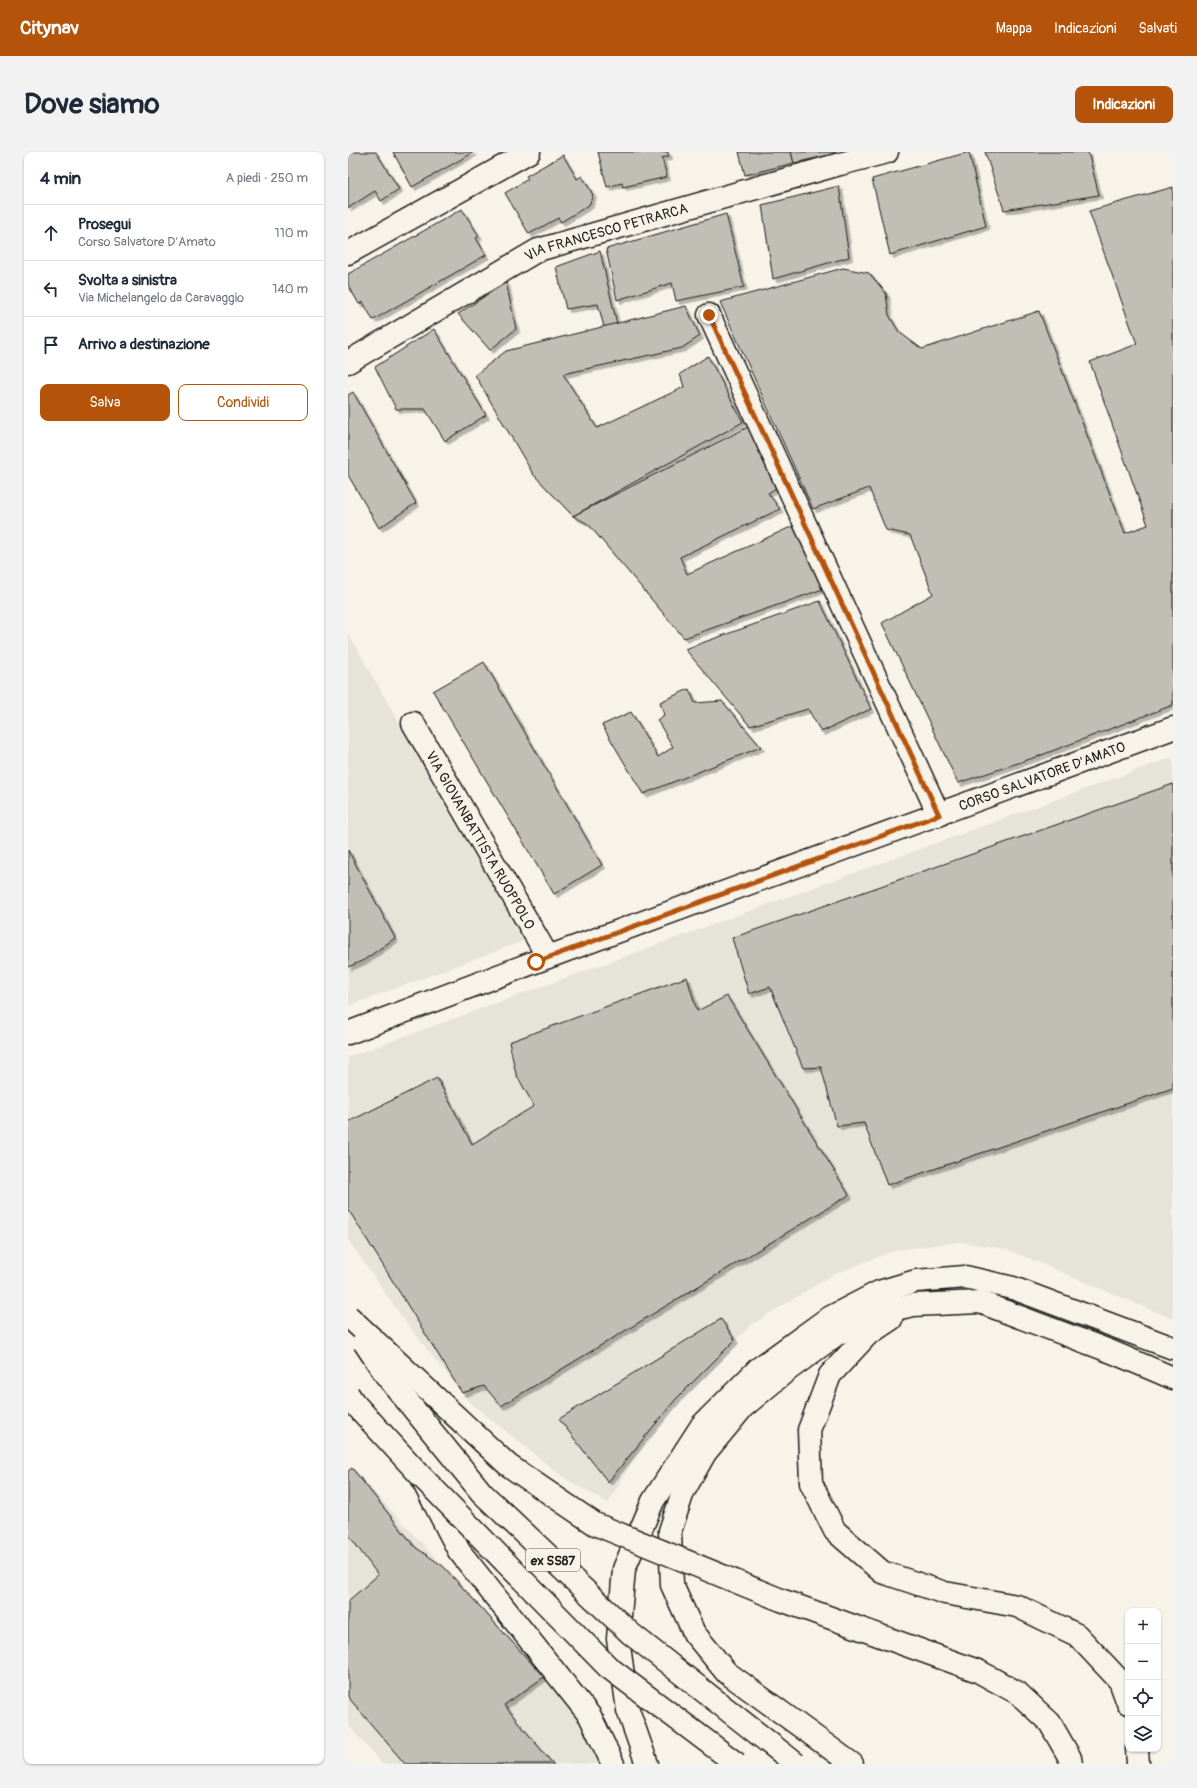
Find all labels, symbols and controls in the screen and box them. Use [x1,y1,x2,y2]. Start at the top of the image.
text: Citynav [20,16,79,40]
text: Mappa [996,20,1032,37]
text: Indicazioni [1054,20,1116,37]
text: Salvati [1138,20,1177,37]
button: Indicazioni [1075,86,1173,123]
text: Dove siamo [24,87,160,122]
text: 4 min [40,168,81,189]
text: A piedi · 250 m [226,170,308,186]
street label: VIA FRANCESCO PETRARCA [522,200,690,265]
text: Prosegui [78,215,131,234]
icon: ahead [40,222,62,244]
text: 110 m [275,225,308,241]
text: Corso Salvatore D'Amato [78,234,216,250]
text: Svolta a sinistra [78,271,177,290]
icon: left [40,278,62,300]
text: 140 m [272,281,308,297]
text: Via Michelangelo da Caravaggio [78,290,244,306]
route end [700,306,718,324]
icon: arrive [40,334,62,356]
text: Arrivo a destinazione [78,335,210,354]
button: Salva [40,384,170,421]
button: Condividi [178,384,308,421]
street label: CORSO SALVATORE D'AMATO [956,738,1128,815]
street label: VIA GIOVANBATTISTA RUOPPOLO [422,748,538,932]
route start [527,953,545,971]
road number: ex SS87 [526,1549,580,1571]
map controls [1125,1608,1161,1752]
button: + [1125,1608,1161,1644]
button: − [1125,1644,1161,1680]
button: locate [1125,1680,1161,1716]
button: layers [1125,1716,1161,1752]

